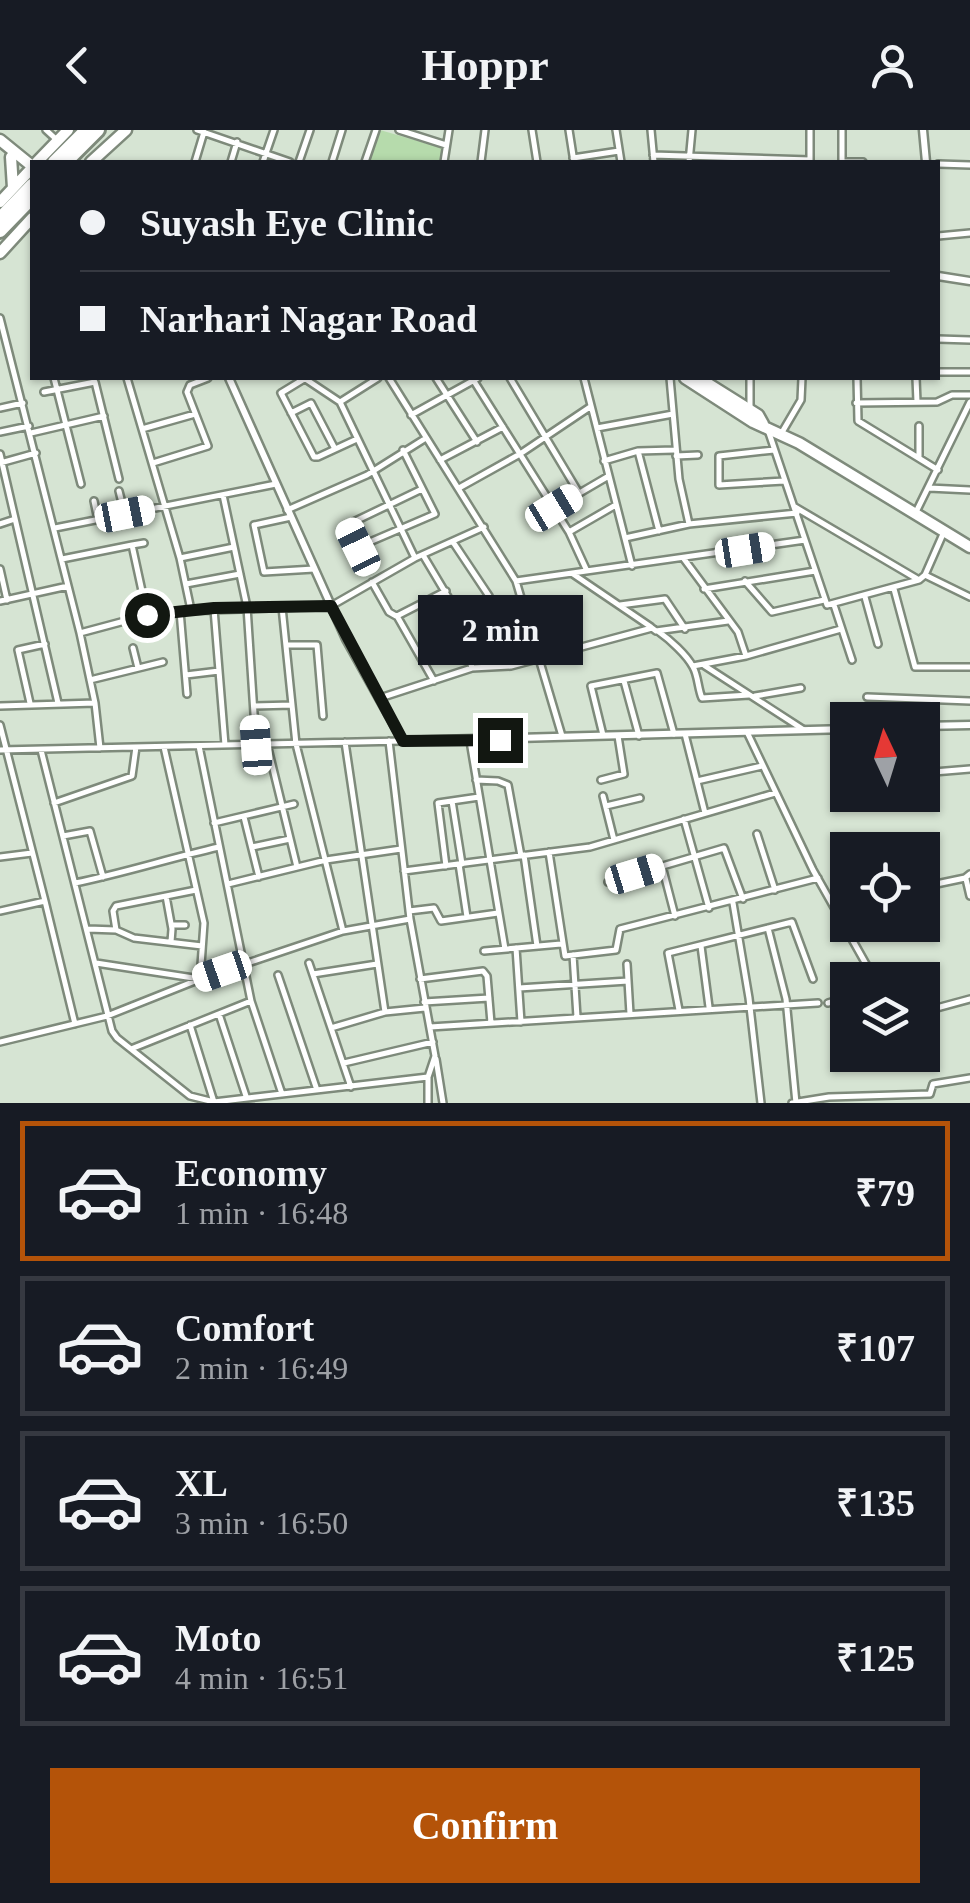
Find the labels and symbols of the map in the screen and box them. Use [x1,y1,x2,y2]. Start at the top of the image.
car [521,480,587,536]
car [93,494,157,534]
car [331,513,385,581]
car [713,530,777,570]
route start [125,593,170,638]
callout: 2 min [418,595,582,665]
north arrow [830,702,940,812]
car [239,714,273,776]
route end [478,718,523,763]
car [602,851,668,897]
car [189,947,255,995]

